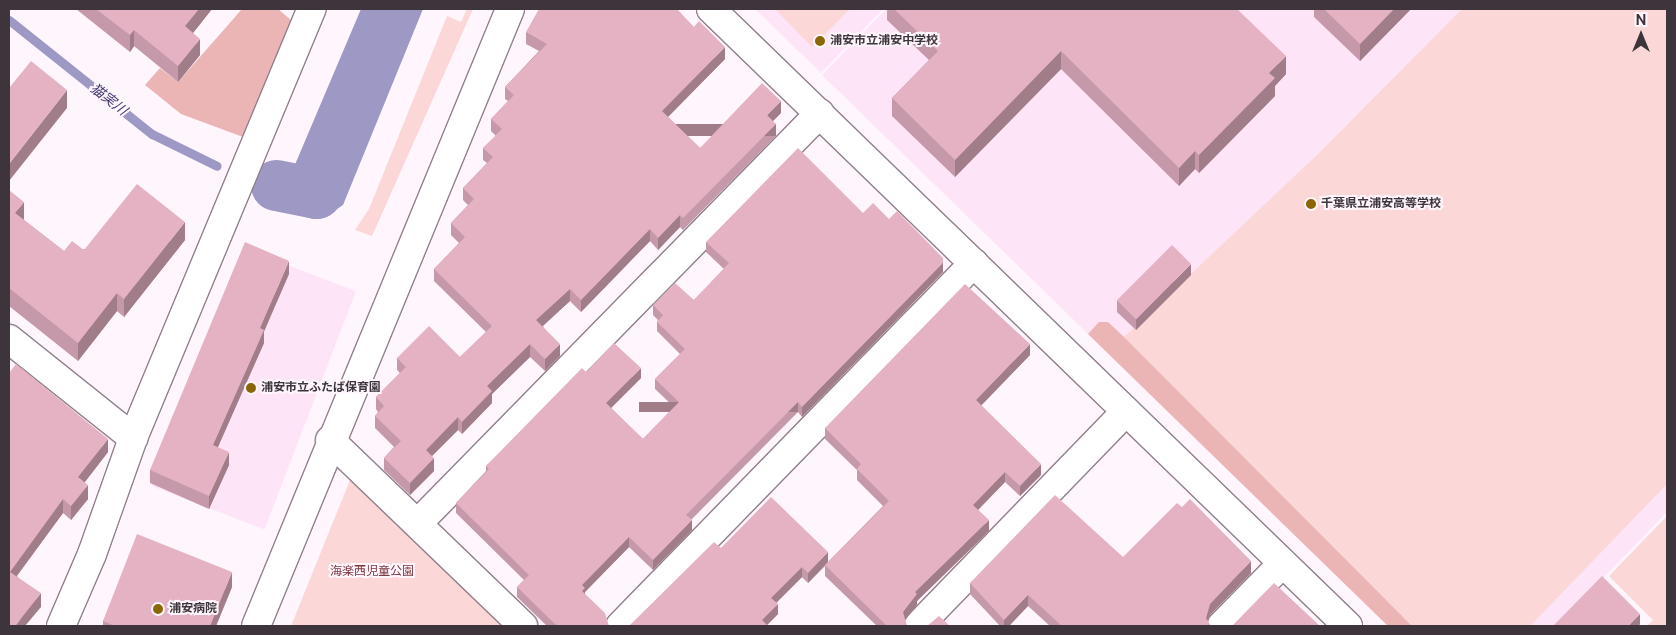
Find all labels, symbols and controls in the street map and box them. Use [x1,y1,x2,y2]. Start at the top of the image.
north arrow [1616,10,1666,60]
text: N [1636,12,1646,28]
place label: 浦安市立浦安中学校 [830,34,938,48]
marker: 浦安市立浦安中学校 [814,35,826,47]
water label: 猫実川 [87,79,131,119]
place label: 千葉県立浦安高等学校 [1321,197,1441,211]
marker: 千葉県立浦安高等学校 [1305,198,1317,210]
place label: 浦安市立ふたば保育園 [261,381,381,395]
marker: 浦安市立ふたば保育園 [245,382,257,394]
park label: 海楽西児童公園 [330,565,414,579]
marker: 浦安病院 [151,602,165,616]
place label: 浦安病院 [169,602,217,616]

